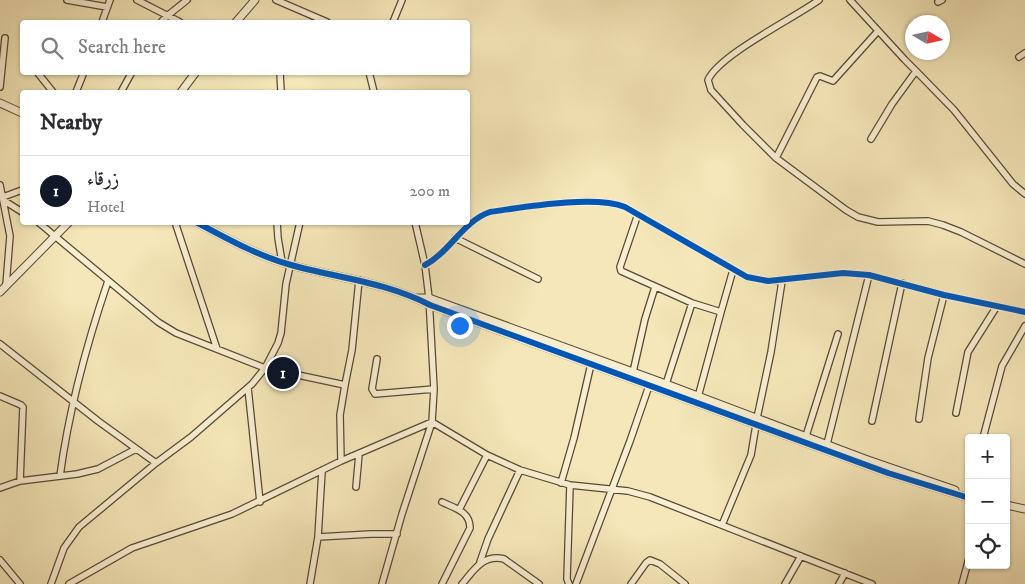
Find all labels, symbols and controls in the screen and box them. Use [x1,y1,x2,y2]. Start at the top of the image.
north arrow [905,15,950,60]
search box [20,20,470,75]
icon: search [38,34,66,62]
text: Search here [78,36,166,59]
text: Nearby [40,110,102,136]
text: زرقاء [87,168,119,191]
text: 1 [53,181,59,201]
text: 200 m [409,181,450,201]
text: Hotel [87,197,125,217]
your location [447,313,473,339]
pin: 1 [267,354,299,392]
map controls [965,434,1010,569]
button: + [965,434,1010,479]
button: − [965,479,1010,524]
button: locate [965,524,1010,569]

